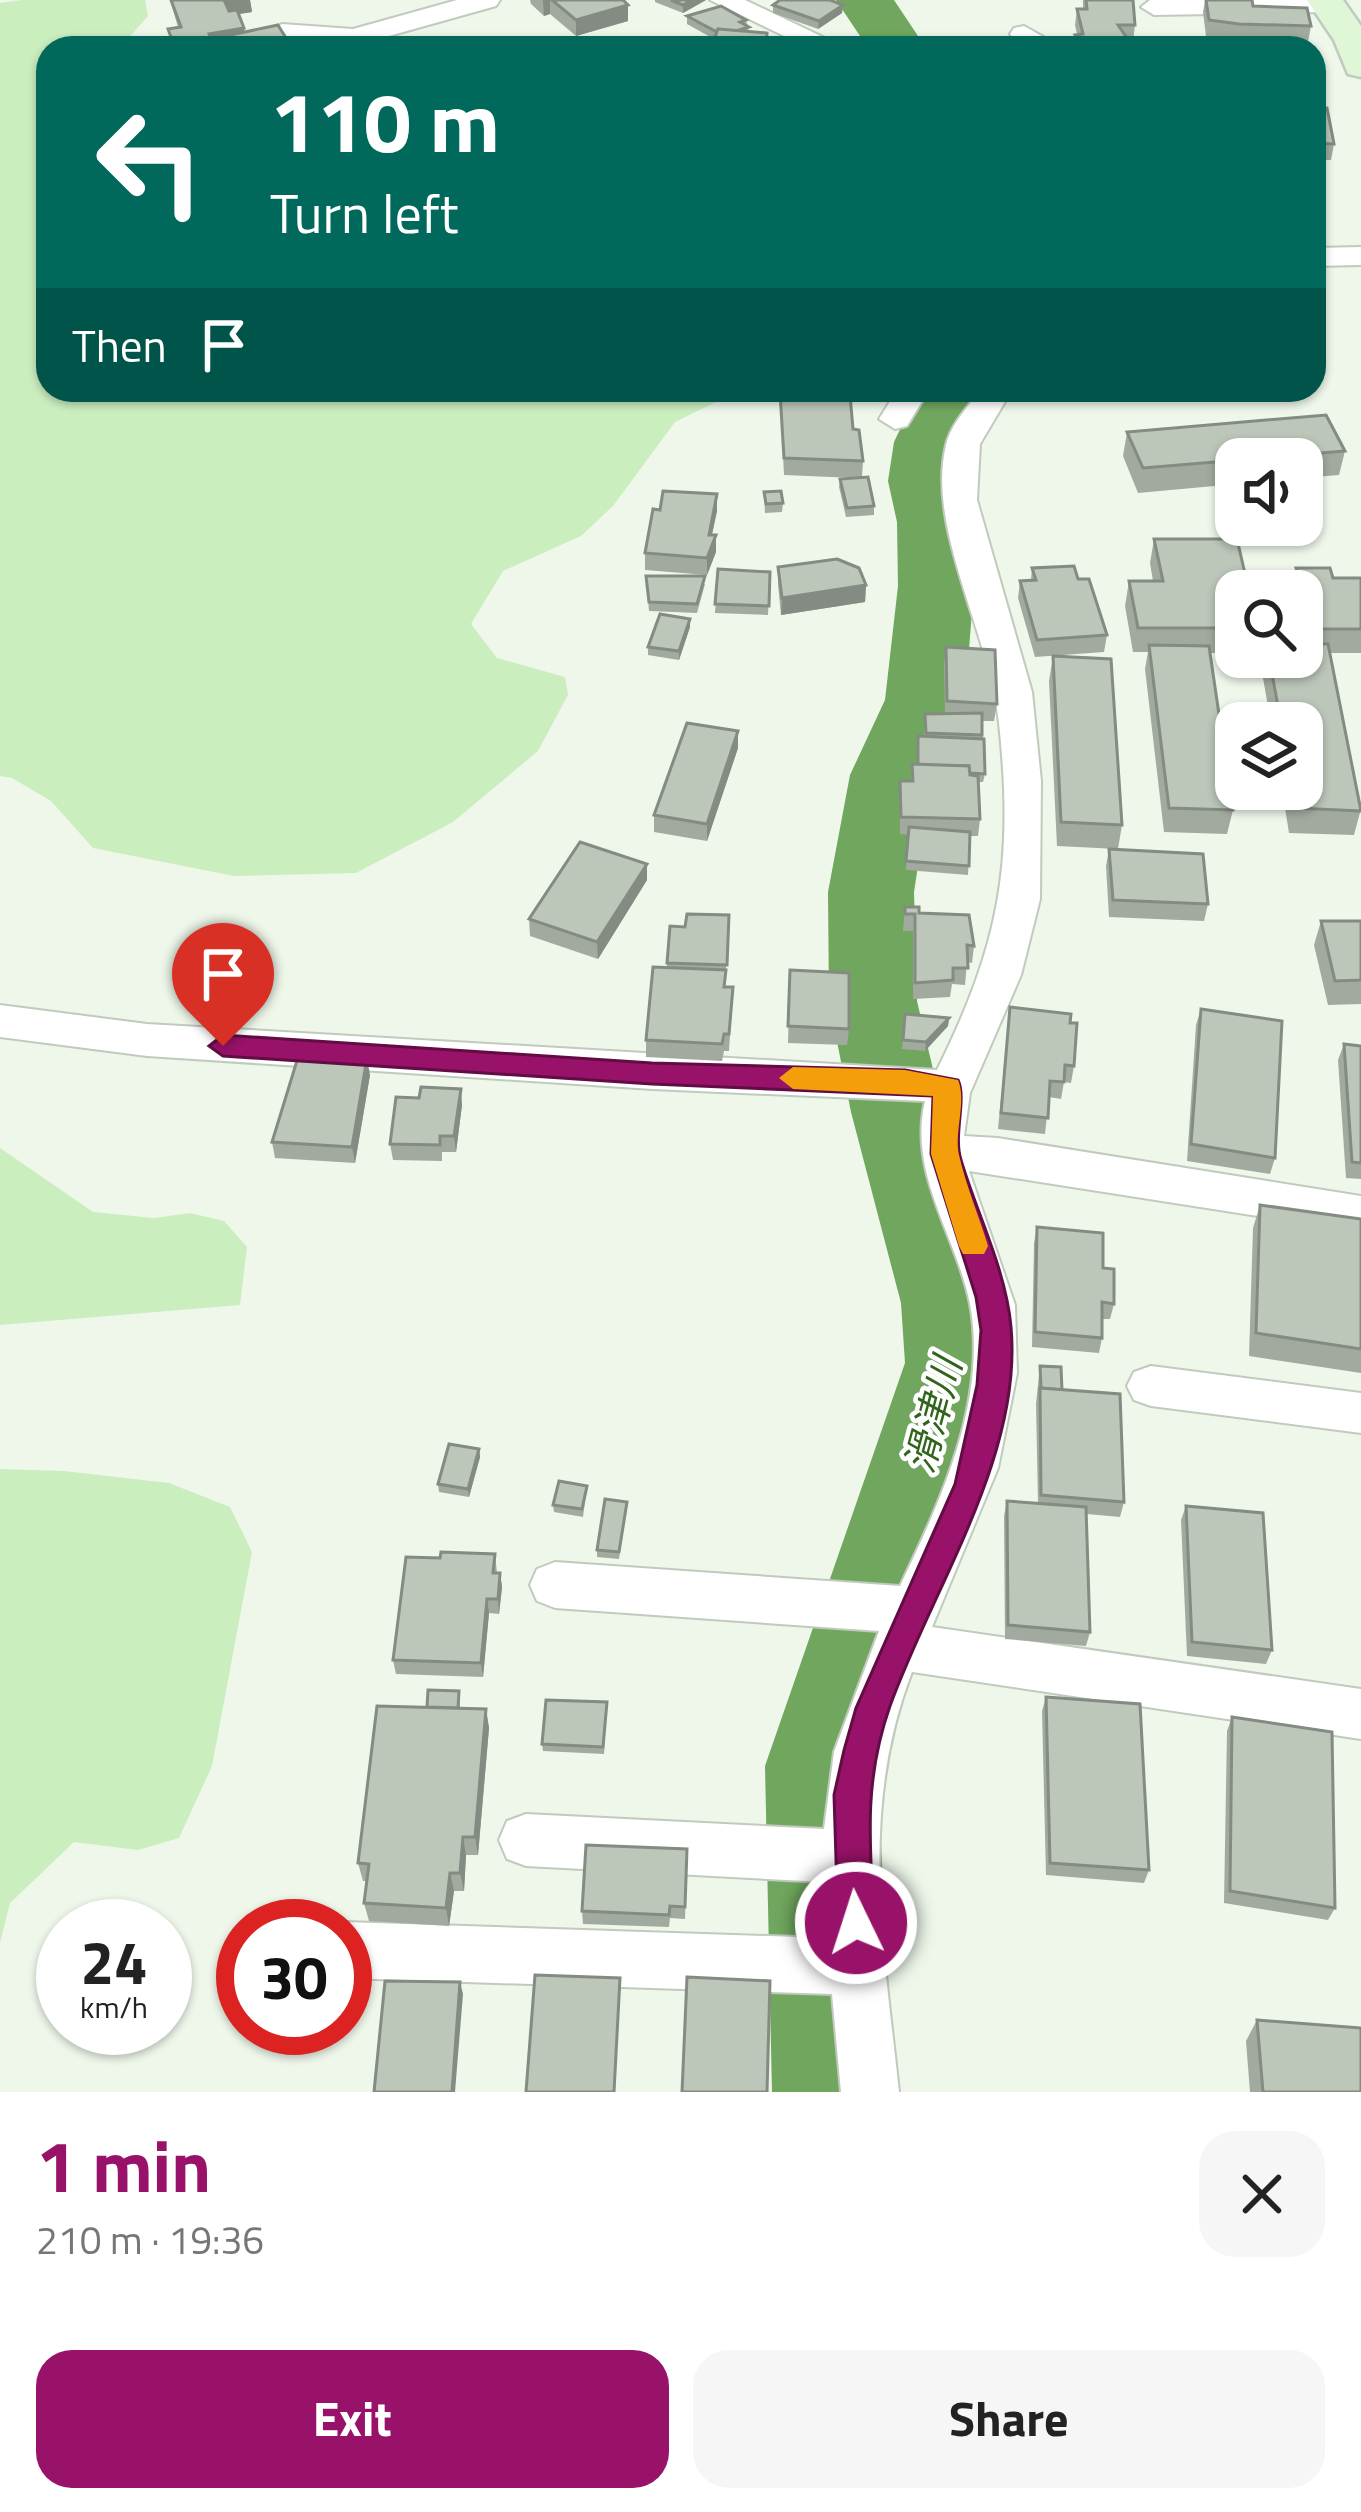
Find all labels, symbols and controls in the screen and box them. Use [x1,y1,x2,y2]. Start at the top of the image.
text: 110 m [270,57,500,185]
icon: left [72,84,228,240]
text: Turn left [270,172,459,254]
text: Then [72,311,167,379]
icon: arrive [191,312,257,378]
map controls [1215,438,1323,810]
button: sound [1215,438,1323,546]
button: search [1215,570,1323,678]
button: layers [1215,702,1323,810]
pin [172,923,274,1046]
icon: arrive [190,941,256,1007]
water label: 滑津川 [889,1347,977,1479]
position arrow [793,1860,919,1986]
speed limit sign: 30 [216,1899,372,2055]
text: 24 [80,1916,148,2007]
text: km/h [80,1984,148,2030]
text: 1 min [36,2110,211,2220]
button: close [1199,2131,1325,2257]
text: 210 m · 19:36 [36,2210,264,2269]
button: Exit [36,2350,669,2488]
button: Share [693,2350,1325,2488]

